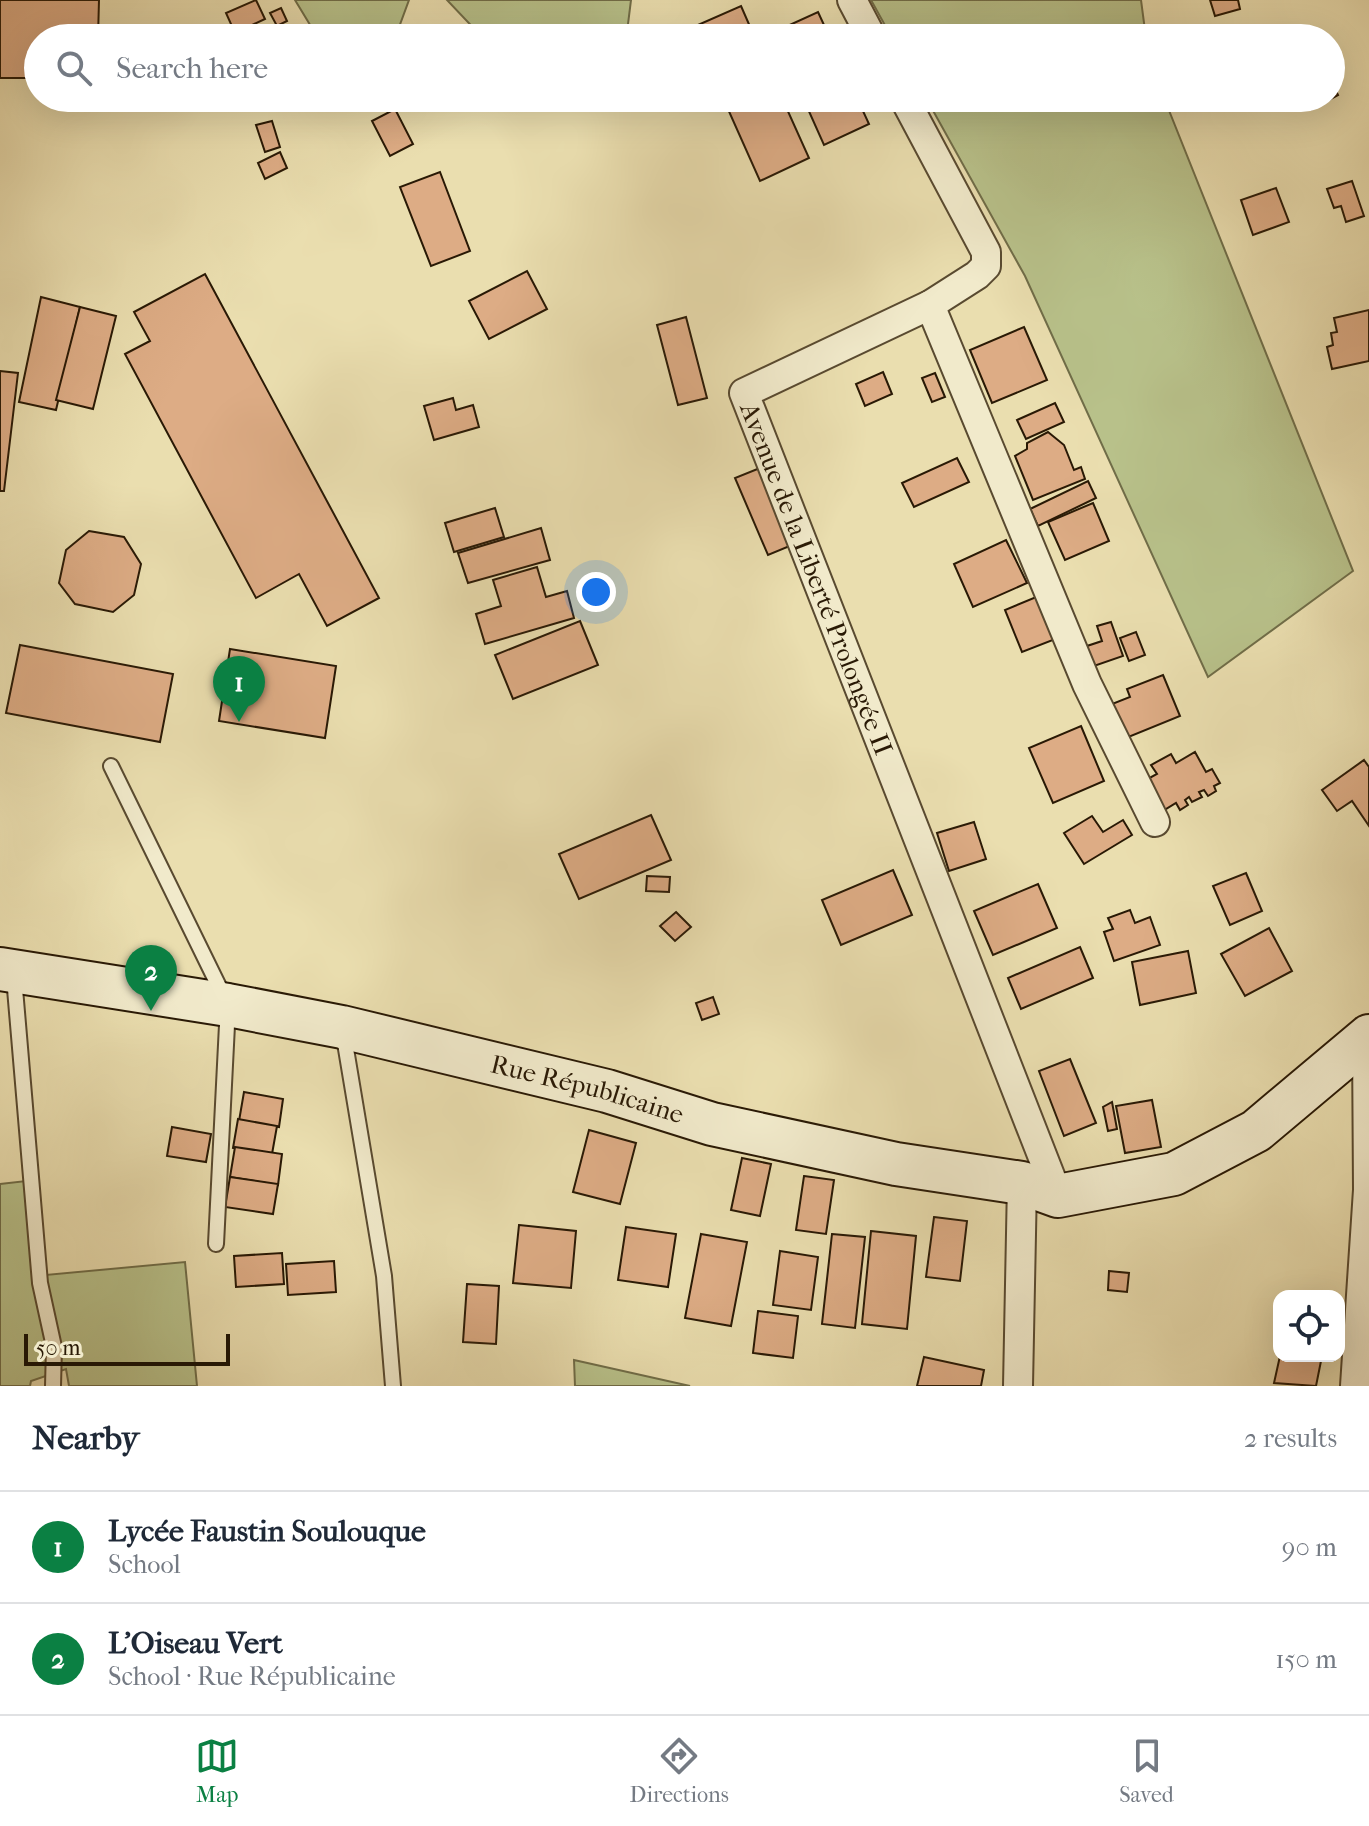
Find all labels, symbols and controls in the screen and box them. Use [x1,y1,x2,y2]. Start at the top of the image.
search box [24,24,1345,112]
icon: search [52,46,96,90]
text: Search here [116,51,268,86]
street label: Avenue de la Liberté Prolongée II [733,397,899,759]
your location [576,572,616,612]
pin: 1 [213,656,265,722]
pin: 2 [125,945,177,1011]
street label: Rue Républicaine [488,1049,688,1130]
map controls [1273,1290,1345,1362]
button: locate [1273,1290,1345,1362]
scale bar [24,1330,230,1366]
text: 50 m [36,1335,81,1361]
text: Nearby [32,1418,139,1458]
text: 2 results [1244,1423,1337,1454]
text: Lycée Faustin Soulouque [108,1514,426,1549]
text: 1 [53,1532,63,1563]
text: 90 m [1282,1532,1337,1563]
text: School [108,1549,181,1580]
text: L'Oiseau Vert [108,1626,283,1661]
text: 2 [51,1644,65,1675]
text: 150 m [1275,1644,1337,1675]
text: School · Rue Républicaine [108,1661,396,1692]
tab: Map [195,1734,239,1808]
tab: Directions [630,1734,729,1808]
tab: Saved [1119,1734,1174,1808]

